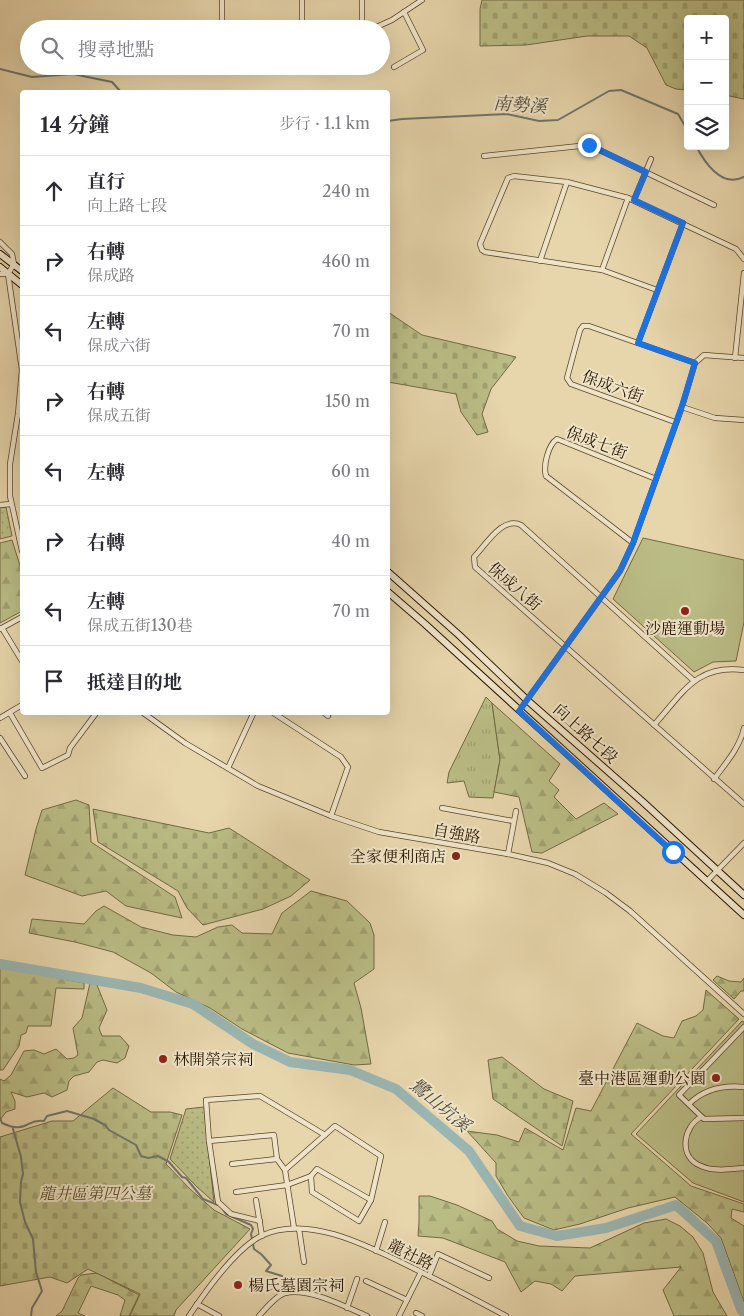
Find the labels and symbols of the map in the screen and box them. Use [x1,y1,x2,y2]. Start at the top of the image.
water label: 南勢溪 [492,92,550,118]
route end [578,134,601,157]
street label: 保成六街 [580,366,646,406]
street label: 保成七街 [564,421,630,463]
street label: 保成八街 [484,557,546,615]
marker: 沙鹿運動場 [679,605,691,617]
place label: 沙鹿運動場 [645,618,725,638]
street label: 向上路七段 [550,699,622,767]
street label: 自強路 [432,819,482,847]
route start [662,841,685,864]
place label: 全家便利商店 [350,846,446,866]
marker: 全家便利商店 [450,850,462,862]
place label: 林開榮宗祠 [173,1049,253,1069]
marker: 林開榮宗祠 [157,1053,169,1065]
place label: 臺中港區運動公園 [578,1068,706,1088]
marker: 臺中港區運動公園 [710,1072,722,1084]
water label: 鷺山坑溪 [405,1073,476,1138]
park label: 龍井區第四公墓 [39,1183,154,1203]
street label: 龍社路 [385,1234,437,1274]
place label: 楊氏墓園宗祠 [248,1275,344,1295]
marker: 楊氏墓園宗祠 [232,1279,244,1291]

